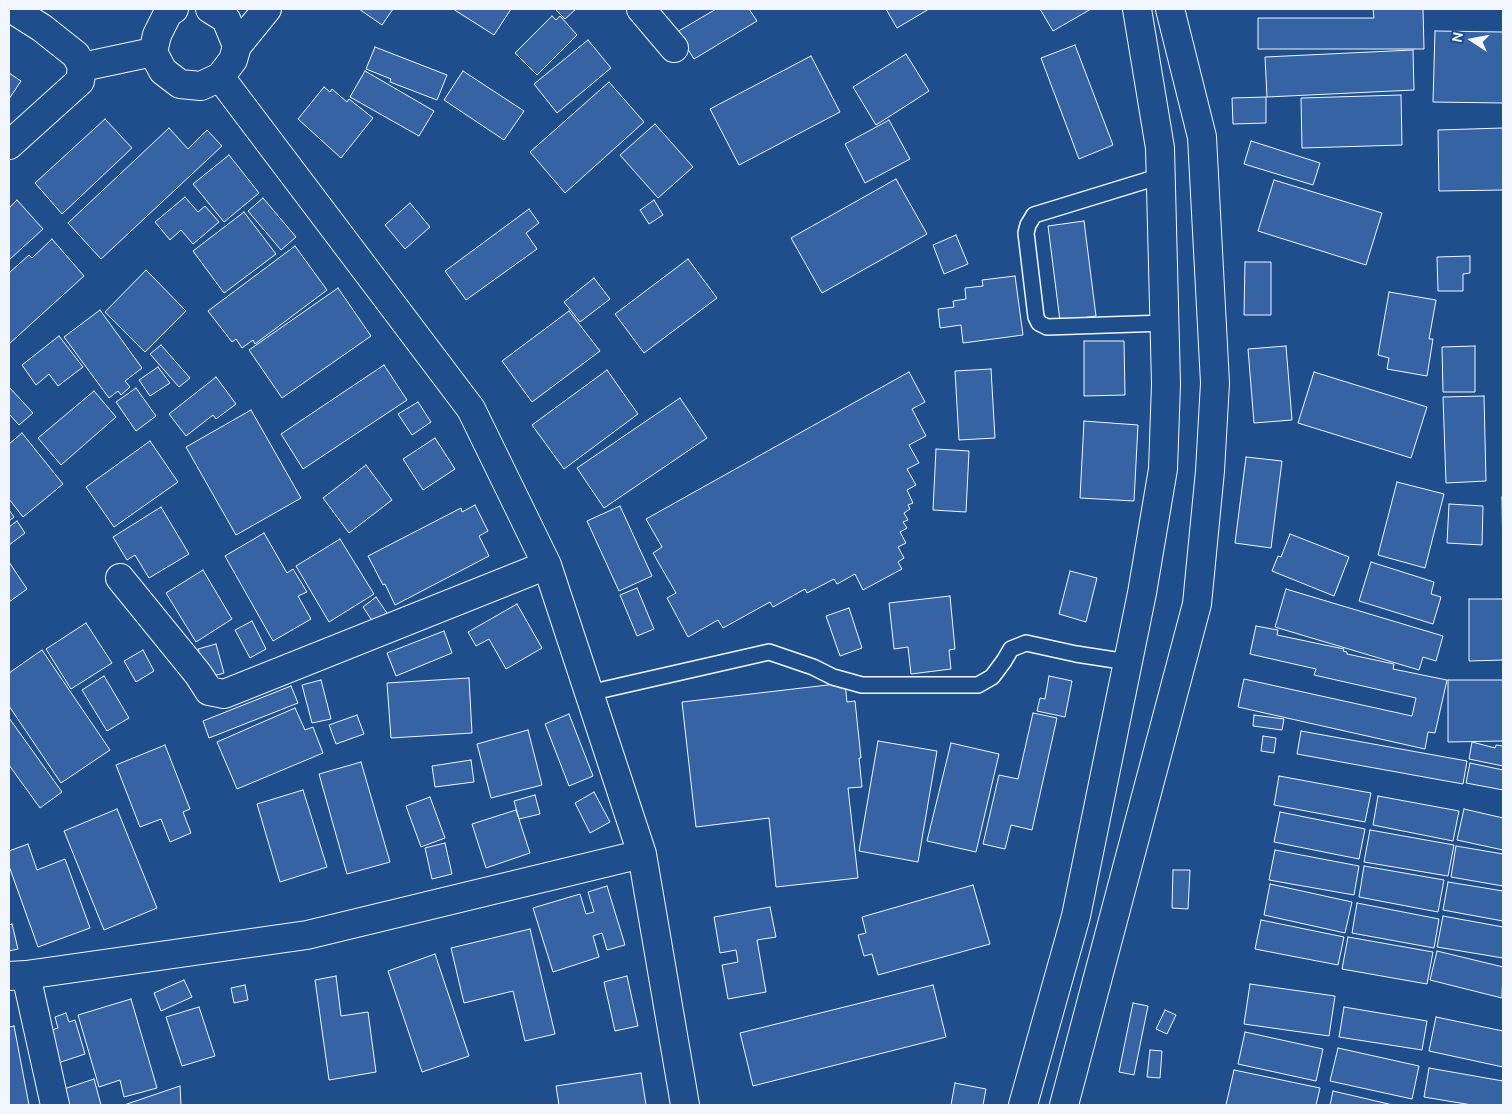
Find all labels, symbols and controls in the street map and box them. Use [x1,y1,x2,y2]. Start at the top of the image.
north arrow [1447,15,1497,65]
text: N [1448,30,1466,44]

